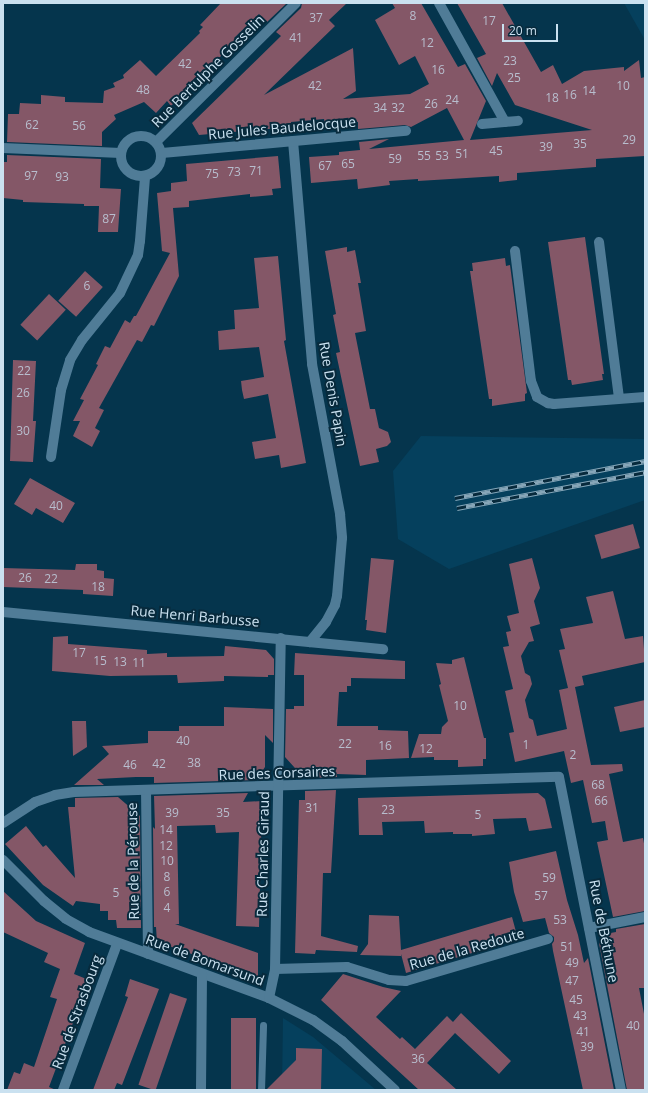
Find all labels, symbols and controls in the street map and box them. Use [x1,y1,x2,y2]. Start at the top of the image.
house number: 8 [410,9,416,23]
street label: Rue Bertulphe Gosselin [148,11,268,131]
house number: 37 [309,11,323,25]
house number: 17 [482,14,496,28]
scale bar [504,16,560,42]
text: 20 m [509,22,537,39]
house number: 41 [289,31,303,45]
house number: 12 [420,36,434,50]
house number: 23 [503,54,517,68]
house number: 42 [178,57,192,71]
house number: 16 [431,63,445,77]
house number: 25 [507,71,521,85]
house number: 42 [308,79,322,93]
house number: 10 [616,79,630,93]
house number: 48 [136,83,150,97]
house number: 14 [582,84,596,98]
house number: 16 [563,88,577,102]
house number: 18 [545,91,559,105]
house number: 24 [445,93,459,107]
house number: 26 [424,97,438,111]
house number: 34 [373,101,387,115]
house number: 32 [391,101,405,115]
street label: Rue Jules Baudelocque [207,113,357,143]
house number: 62 [25,118,39,132]
house number: 56 [72,119,86,133]
house number: 29 [622,133,636,147]
house number: 35 [573,137,587,151]
house number: 39 [539,140,553,154]
house number: 45 [489,144,503,158]
house number: 51 [455,147,469,161]
house number: 55 [417,149,431,163]
house number: 53 [435,149,449,163]
house number: 59 [388,152,402,166]
house number: 65 [341,157,355,171]
house number: 67 [318,159,332,173]
house number: 71 [249,164,263,178]
house number: 73 [227,165,241,179]
house number: 75 [205,167,219,181]
house number: 97 [24,169,38,183]
house number: 93 [55,170,69,184]
house number: 87 [102,212,116,226]
house number: 6 [84,279,90,293]
street label: Rue Denis Papin [316,340,350,448]
house number: 22 [17,364,31,378]
house number: 26 [16,386,30,400]
house number: 30 [16,424,30,438]
house number: 40 [49,499,63,513]
house number: 26 [18,571,32,585]
house number: 22 [44,572,58,586]
house number: 18 [91,580,105,594]
street label: Rue Henri Barbusse [130,602,260,630]
house number: 17 [72,646,86,660]
house number: 15 [93,654,107,668]
house number: 13 [113,655,127,669]
house number: 11 [132,656,146,670]
house number: 10 [453,699,467,713]
house number: 40 [176,734,190,748]
house number: 22 [338,737,352,751]
house number: 1 [523,738,529,752]
house number: 16 [378,739,392,753]
house number: 12 [419,742,433,756]
house number: 2 [570,748,576,762]
house number: 38 [187,756,201,770]
house number: 42 [152,757,166,771]
house number: 46 [123,758,137,772]
street label: Rue des Corsaires [218,763,336,783]
house number: 68 [591,778,605,792]
street label: Rue Charles Giraud [254,791,272,917]
house number: 66 [594,794,608,808]
house number: 31 [305,801,319,815]
street label: Rue de la Pérouse [124,802,142,920]
house number: 23 [381,803,395,817]
house number: 39 [165,806,179,820]
house number: 35 [216,806,230,820]
house number: 5 [475,808,481,822]
house number: 14 [159,823,173,837]
house number: 12 [159,839,173,853]
house number: 10 [160,854,174,868]
house number: 8 [164,870,170,884]
house number: 59 [542,871,556,885]
street label: Rue de Béthune [586,878,622,984]
house number: 6 [164,885,170,899]
house number: 5 [113,886,119,900]
house number: 57 [534,889,548,903]
house number: 4 [164,901,170,915]
house number: 53 [553,913,567,927]
street label: Rue de la Redoute [408,925,526,973]
street label: Rue de Bomarsund [143,931,267,989]
house number: 51 [560,940,574,954]
street label: Rue de Strasbourg [48,952,106,1072]
house number: 49 [565,956,579,970]
house number: 47 [565,974,579,988]
house number: 45 [569,993,583,1007]
house number: 43 [573,1009,587,1023]
house number: 40 [626,1019,640,1033]
house number: 41 [576,1025,590,1039]
house number: 39 [580,1040,594,1054]
house number: 36 [411,1052,425,1066]

